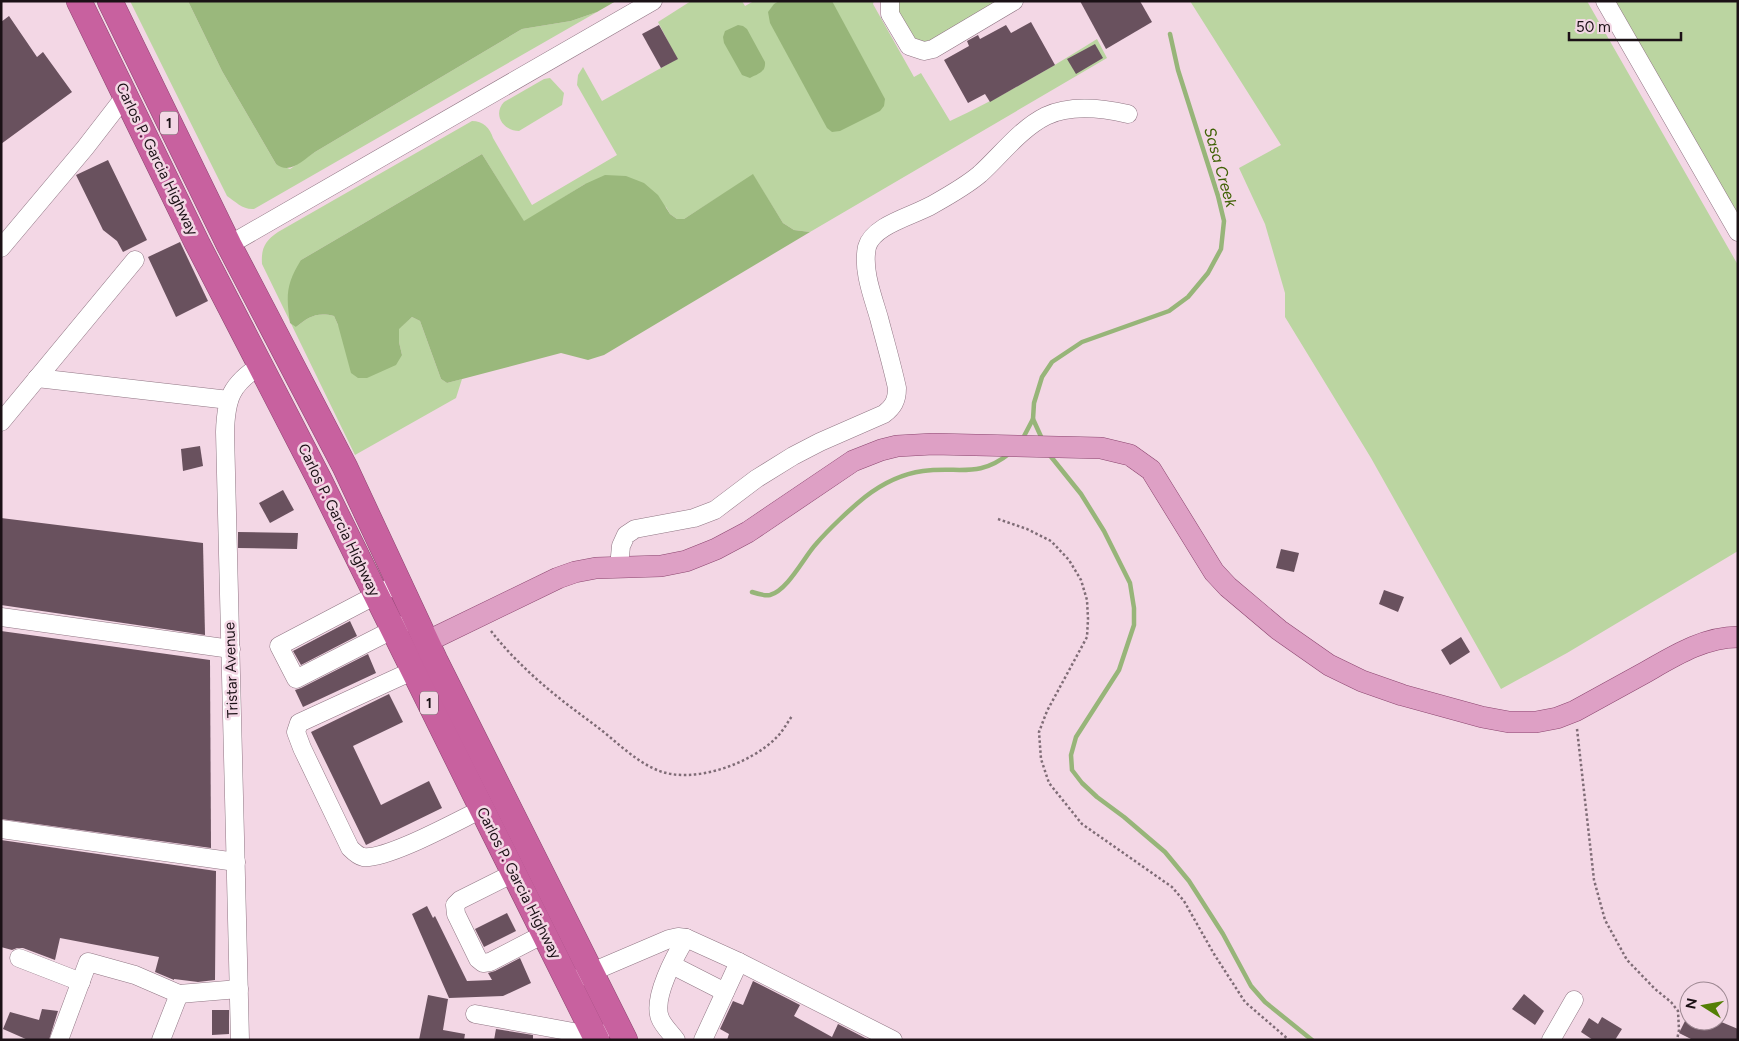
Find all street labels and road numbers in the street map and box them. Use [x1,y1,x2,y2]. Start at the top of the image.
street label: Carlos P. Garcia Highway [112,80,202,238]
road number: 1 [160,112,178,134]
street label: Carlos P. Garcia Highway [294,441,384,599]
street label: Tristar Avenue [220,622,242,718]
road number: 1 [420,691,438,714]
street label: Carlos P. Garcia Highway [473,804,565,962]

